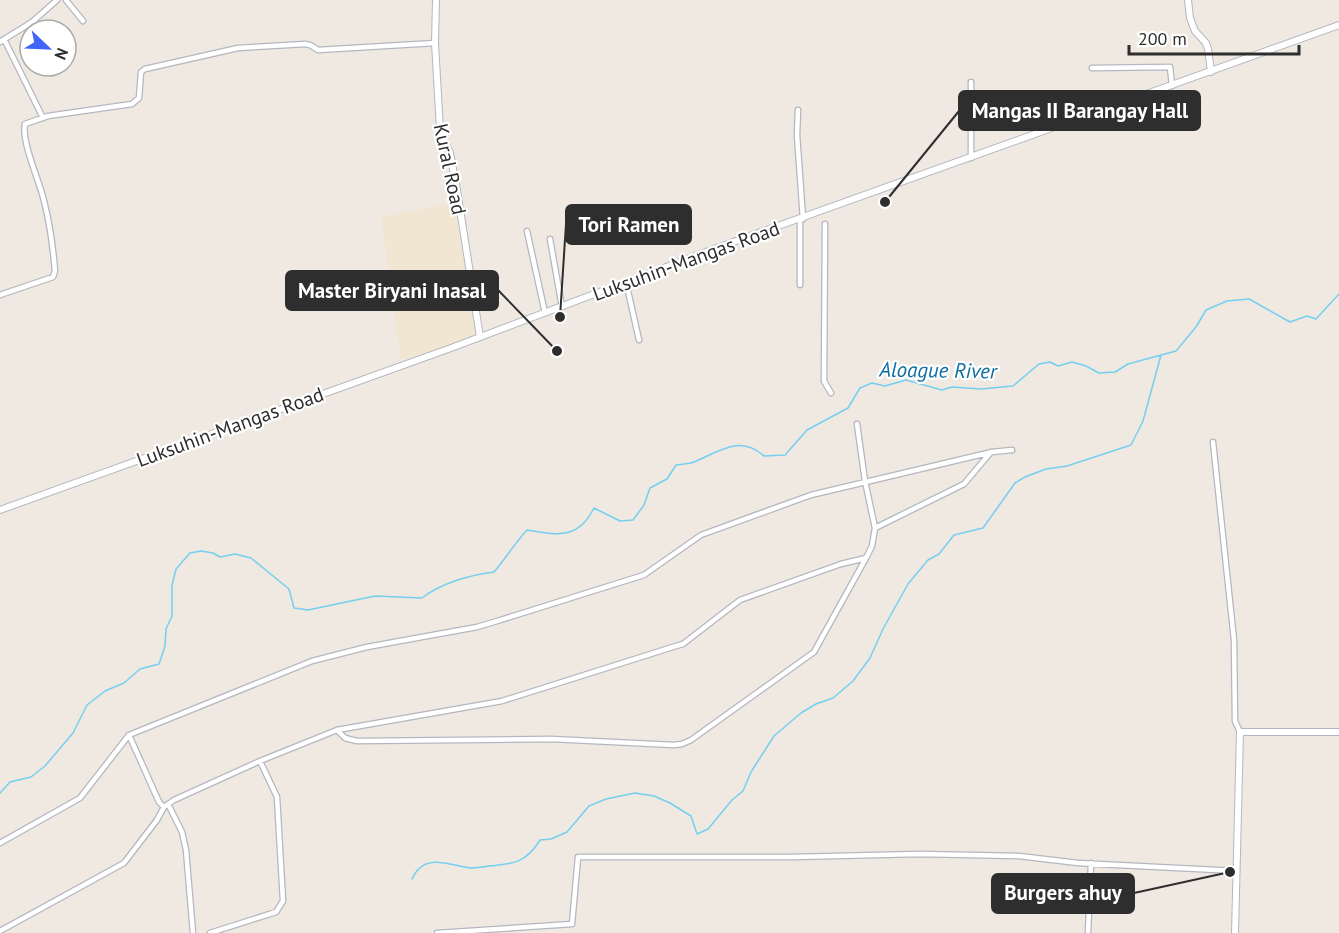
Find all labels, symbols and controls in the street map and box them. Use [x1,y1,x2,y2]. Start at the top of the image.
north arrow [18,18,78,78]
scale bar [1129,18,1298,56]
text: 200 m [1138,27,1187,50]
text: N [51,45,73,63]
callout: Mangas II Barangay Hall [959,91,1200,130]
text: Mangas II Barangay Hall [972,97,1189,124]
street label: Kural Road [428,121,472,217]
callout: Tori Ramen [566,205,691,244]
text: Tori Ramen [579,211,679,238]
street label: Luksuhin-Mangas Road [589,215,783,307]
callout: Master Biryani Inasal [286,271,498,310]
text: Master Biryani Inasal [298,277,487,304]
water label: Aloague River [878,355,999,385]
street label: Luksuhin-Mangas Road [133,381,327,473]
callout: Burgers ahuy [992,874,1134,913]
text: Burgers ahuy [1004,879,1123,906]

